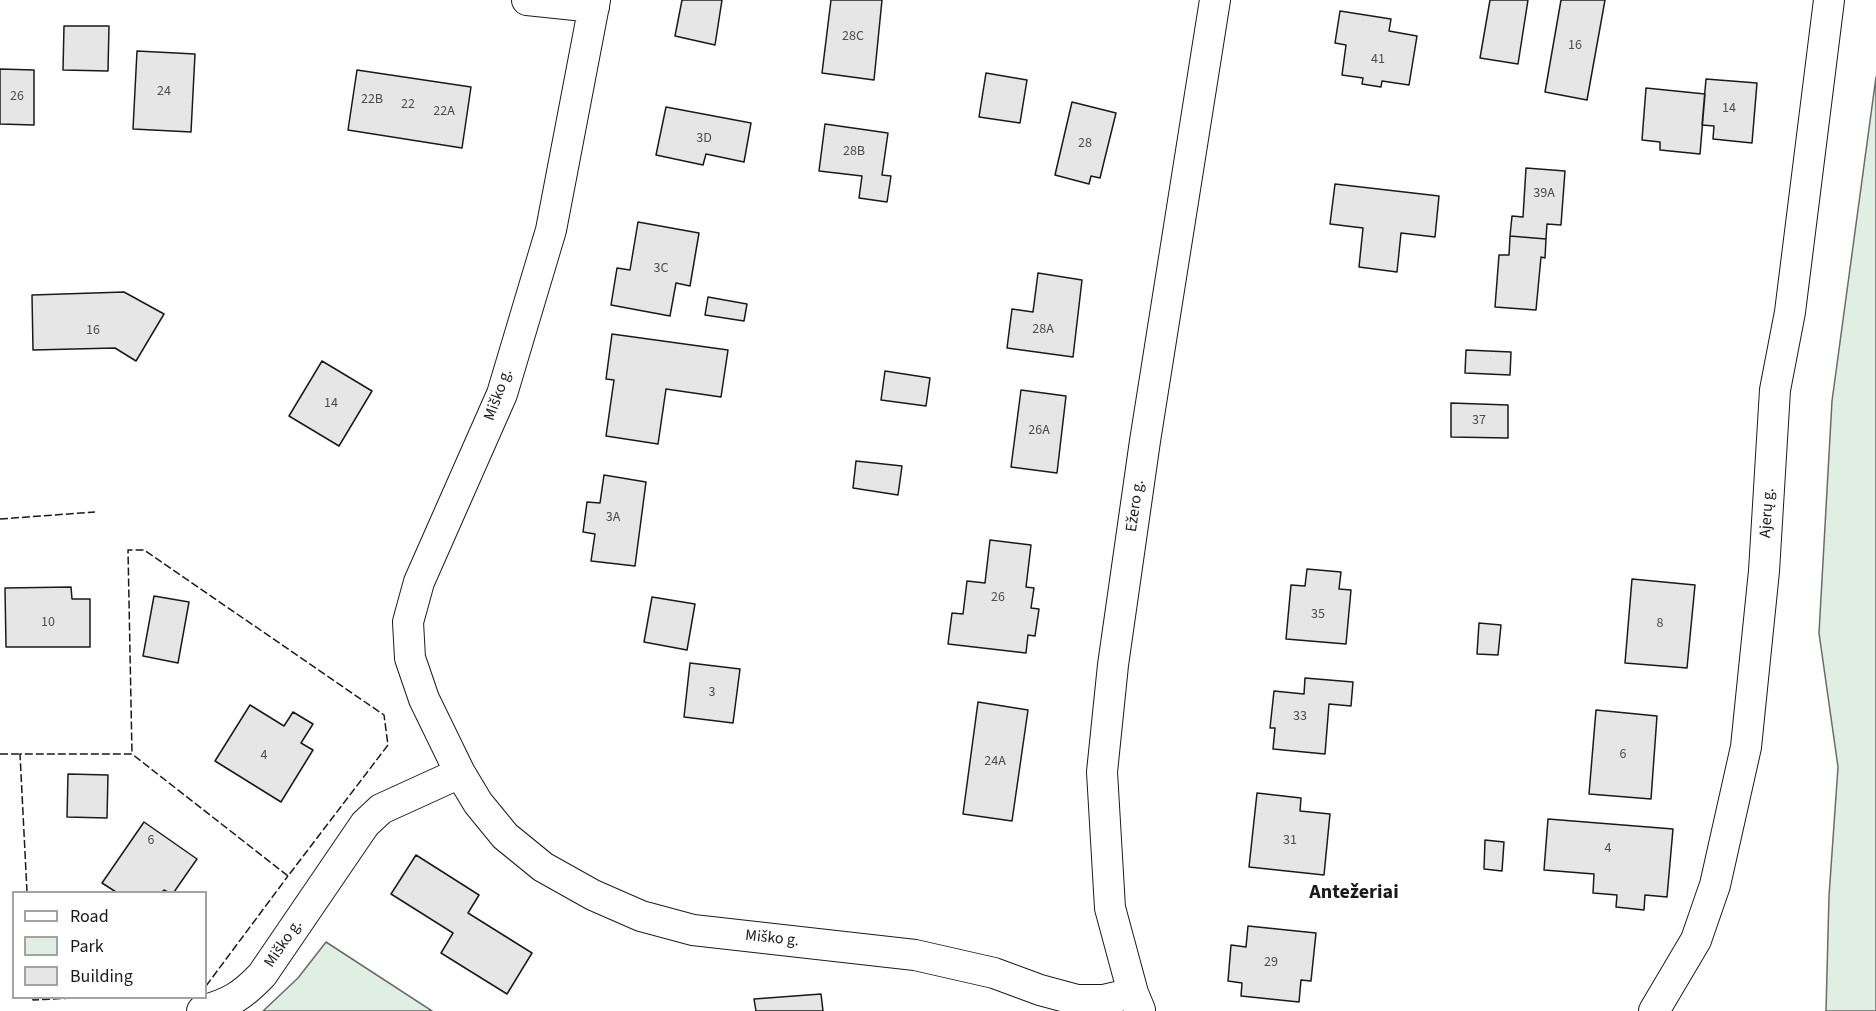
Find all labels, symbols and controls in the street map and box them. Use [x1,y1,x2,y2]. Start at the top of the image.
house number: 28C [842,29,864,45]
house number: 16 [1568,38,1582,54]
house number: 41 [1371,52,1385,68]
house number: 24 [157,84,171,100]
house number: 26 [10,89,24,105]
house number: 22B [361,92,383,108]
house number: 22 [401,97,415,113]
house number: 14 [1722,101,1736,117]
house number: 22A [433,104,455,120]
house number: 3D [696,131,712,147]
house number: 28 [1078,136,1092,152]
house number: 28B [843,144,865,160]
house number: 39A [1533,186,1555,202]
house number: 3C [654,261,668,277]
house number: 28A [1032,322,1054,338]
house number: 16 [86,323,100,339]
street label: Miško g. [481,366,517,424]
house number: 14 [324,396,338,412]
house number: 37 [1472,413,1486,429]
house number: 26A [1028,423,1050,439]
street label: Ežero g. [1123,479,1149,533]
street label: Ajerų g. [1757,487,1779,539]
house number: 3A [606,510,620,526]
house number: 26 [991,590,1005,606]
house number: 35 [1311,607,1325,623]
house number: 10 [41,615,55,631]
house number: 8 [1657,616,1663,632]
house number: 3 [709,685,715,701]
house number: 33 [1293,709,1307,725]
house number: 6 [1620,747,1626,763]
house number: 4 [261,748,267,764]
house number: 24A [984,754,1006,770]
house number: 6 [148,833,154,849]
house number: 31 [1283,833,1297,849]
house number: 4 [1605,841,1611,857]
district label: Antežeriai [1309,882,1399,906]
legend [12,891,207,999]
text: Road [70,904,109,929]
street label: Miško g. [261,916,307,972]
street label: Miško g. [744,927,800,951]
text: Park [70,934,104,959]
house number: 29 [1264,955,1278,971]
text: Building [70,964,133,989]

